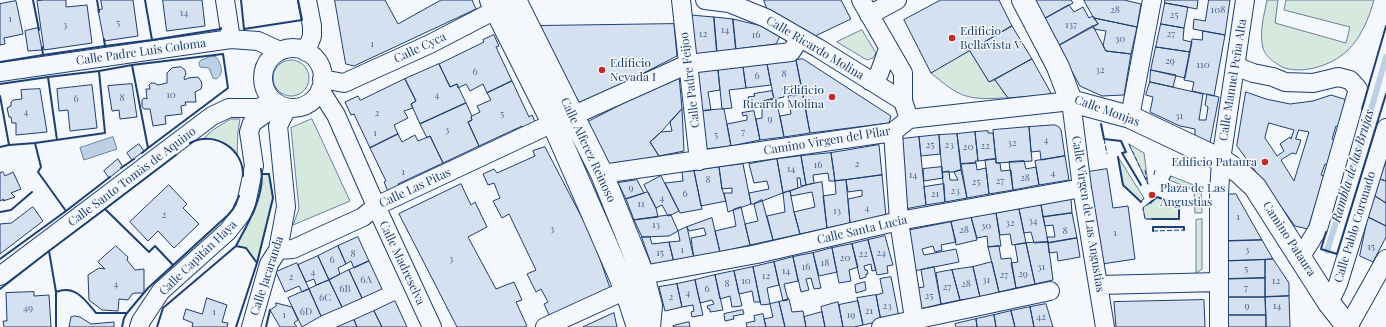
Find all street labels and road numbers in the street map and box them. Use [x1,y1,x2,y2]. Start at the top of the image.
street label: Calle Ricardo Molina [763,13,867,83]
street label: Calle Manuel Peña Alta [1216,18,1250,142]
street label: Calle Cyca [392,30,448,66]
street label: Calle Padre Feijoo [677,31,703,129]
street label: Calle Padre Luis Coloma [75,36,207,68]
street label: Calle Monjas [1072,93,1142,129]
street label: Calle Alferez Reinoso [557,95,619,205]
street label: Calle Santo Tomàs de Aquino [65,124,199,230]
street label: Camino Virgen del Pilar [762,124,892,158]
street label: Calle Virgen de Las Angustias [1069,135,1107,293]
street label: Calle Las Pitas [377,165,453,211]
street label: Calle Pablo Coronado [1331,170,1379,284]
street label: Camino Pataura [1259,199,1319,279]
street label: Calle Santa Lucia [815,213,909,247]
street label: Calle Capitán Haya [156,217,240,299]
street label: Calle Madreselva [376,219,428,307]
street label: Calle Jacaranda [247,234,287,318]

